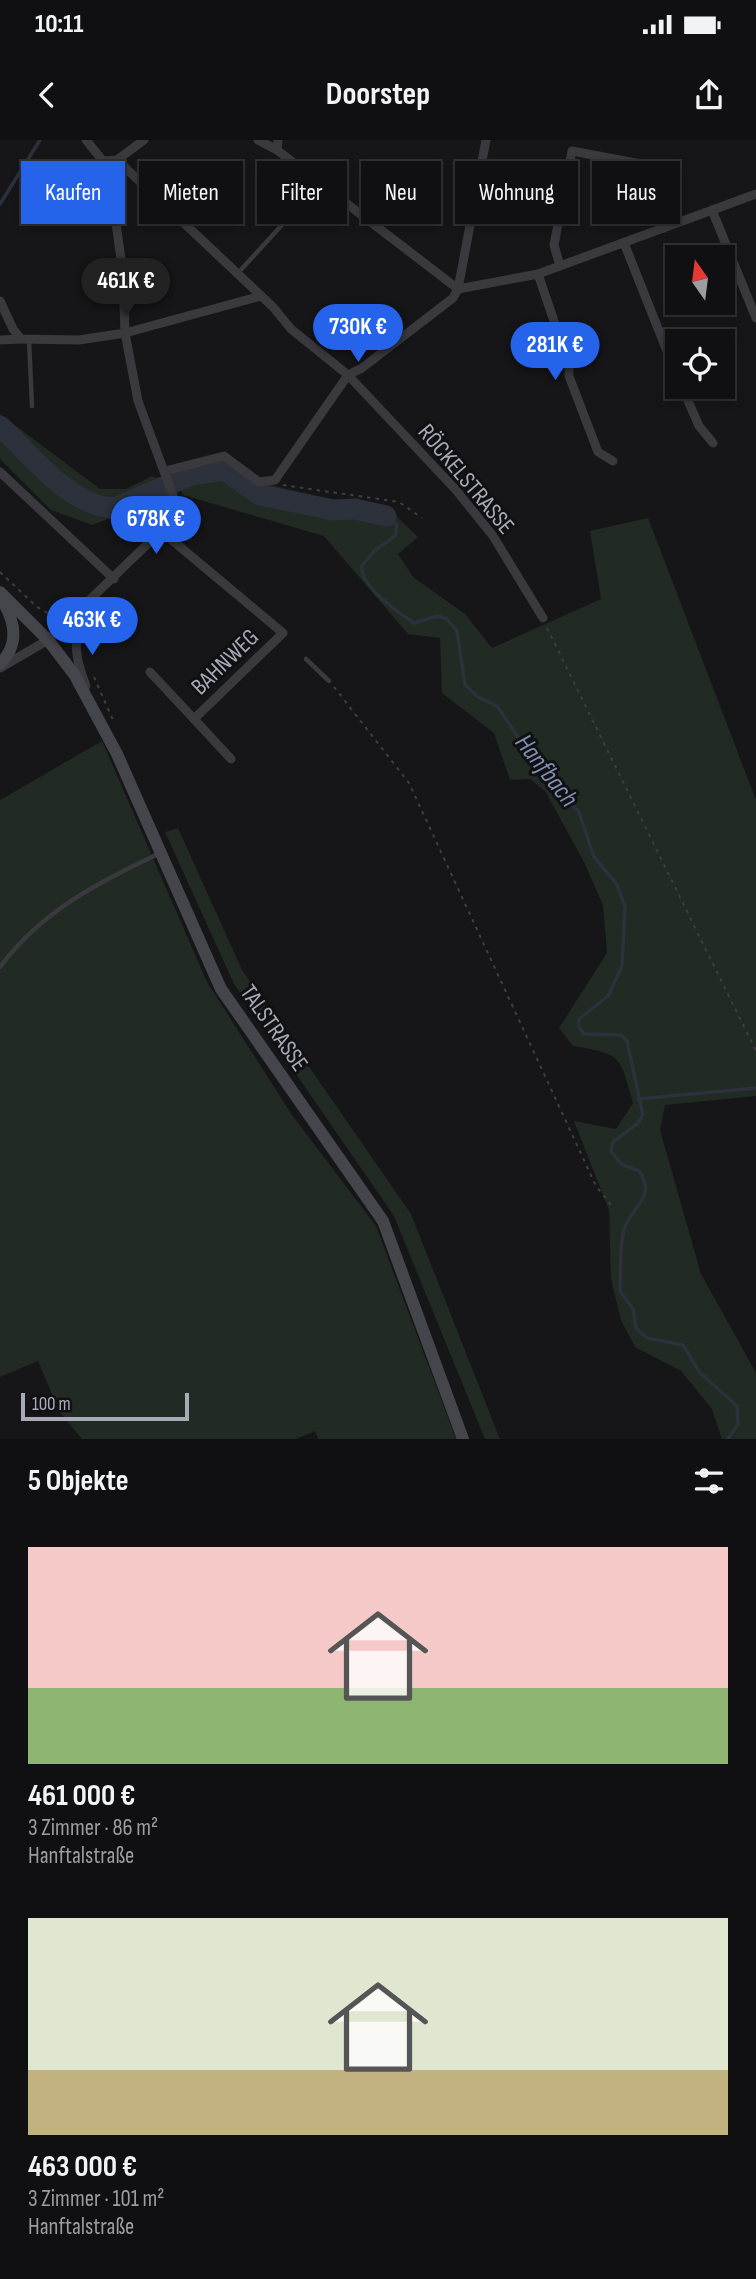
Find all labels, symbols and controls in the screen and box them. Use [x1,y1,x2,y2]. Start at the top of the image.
text: 10:11 [35,9,83,40]
text: Doorstep [326,75,430,114]
icon: back [28,76,66,114]
icon: share [690,76,728,114]
chip: Kaufen [21,161,125,224]
chip: Mieten [139,161,243,224]
chip: Filter [257,161,347,224]
chip: Neu [361,161,441,224]
chip: Wohnung [455,161,578,224]
chip: Haus [592,161,680,224]
north arrow [665,245,735,315]
map controls [665,245,735,399]
pin: 461K € [69,258,183,318]
text: 461K € [97,267,155,295]
pin: 730K € [301,304,415,364]
text: 730K € [329,313,387,341]
pin: 281K € [498,322,612,382]
button: locate [665,329,735,399]
text: 281K € [527,331,583,359]
street label: RÖCKELSTRASSE [412,418,520,540]
pin: 678K € [99,496,213,556]
text: 678K € [127,505,185,533]
pin: 463K € [35,598,149,657]
text: 463K € [63,606,121,634]
street label: BAHNWEG [185,623,265,701]
water label: Hanfbach [508,728,584,814]
street label: TALSTRASSE [234,979,314,1077]
scale bar [21,1390,189,1422]
text: 100 m [32,1393,71,1416]
icon: filters [690,1462,728,1500]
text: 5 Objekte [28,1463,129,1499]
icon: home [315,1593,441,1719]
text: 461 000 € [28,1778,135,1814]
text: 3 Zimmer · 86 m² [28,1814,158,1842]
text: Hanftalstraße [28,1842,134,1870]
icon: home [315,1964,441,2090]
text: 463 000 € [28,2149,137,2185]
text: 3 Zimmer · 101 m² [28,2185,164,2213]
text: Hanftalstraße [28,2213,134,2241]

